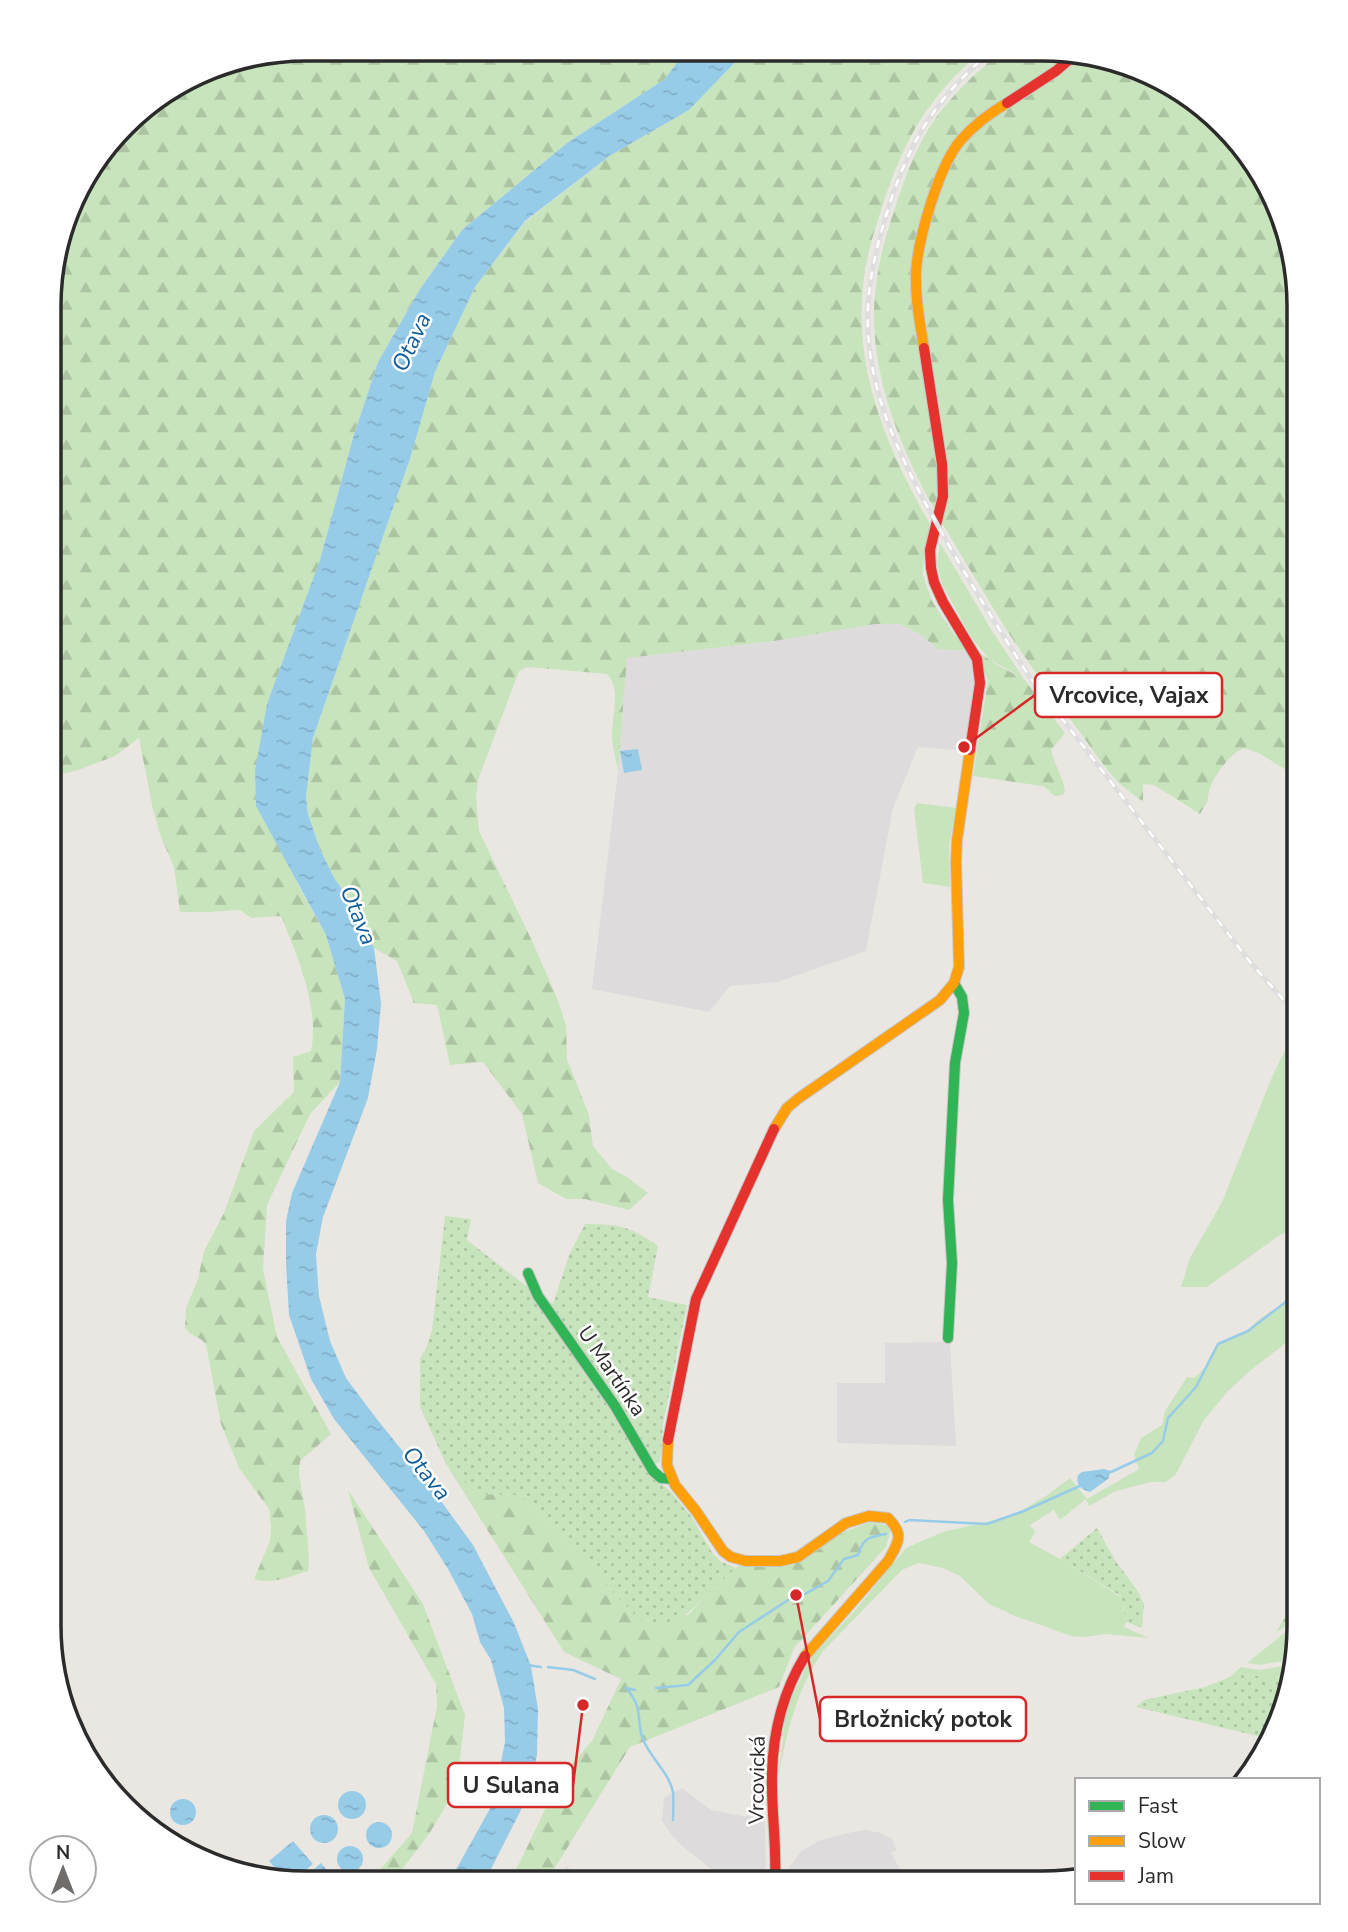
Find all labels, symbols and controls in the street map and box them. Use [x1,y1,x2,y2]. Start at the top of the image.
water label: Otava [384,308,439,377]
callout: Vrcovice, Vajax [1035,673,1222,717]
text: Vrcovice, Vajax [1048,680,1209,711]
water label: Otava [333,881,384,950]
street label: U Martínka [571,1320,653,1422]
water label: Otava [395,1440,458,1507]
callout: Brložnický potok [820,1697,1026,1741]
text: Brložnický potok [834,1704,1012,1735]
street label: Vrcovická [742,1735,772,1826]
callout: U Sulana [448,1763,573,1807]
text: U Sulana [463,1770,559,1801]
legend [1075,1778,1320,1904]
text: Fast [1138,1792,1178,1820]
text: Slow [1138,1827,1187,1855]
north arrow [28,1834,98,1904]
text: N [56,1840,70,1866]
text: Jam [1137,1862,1174,1890]

